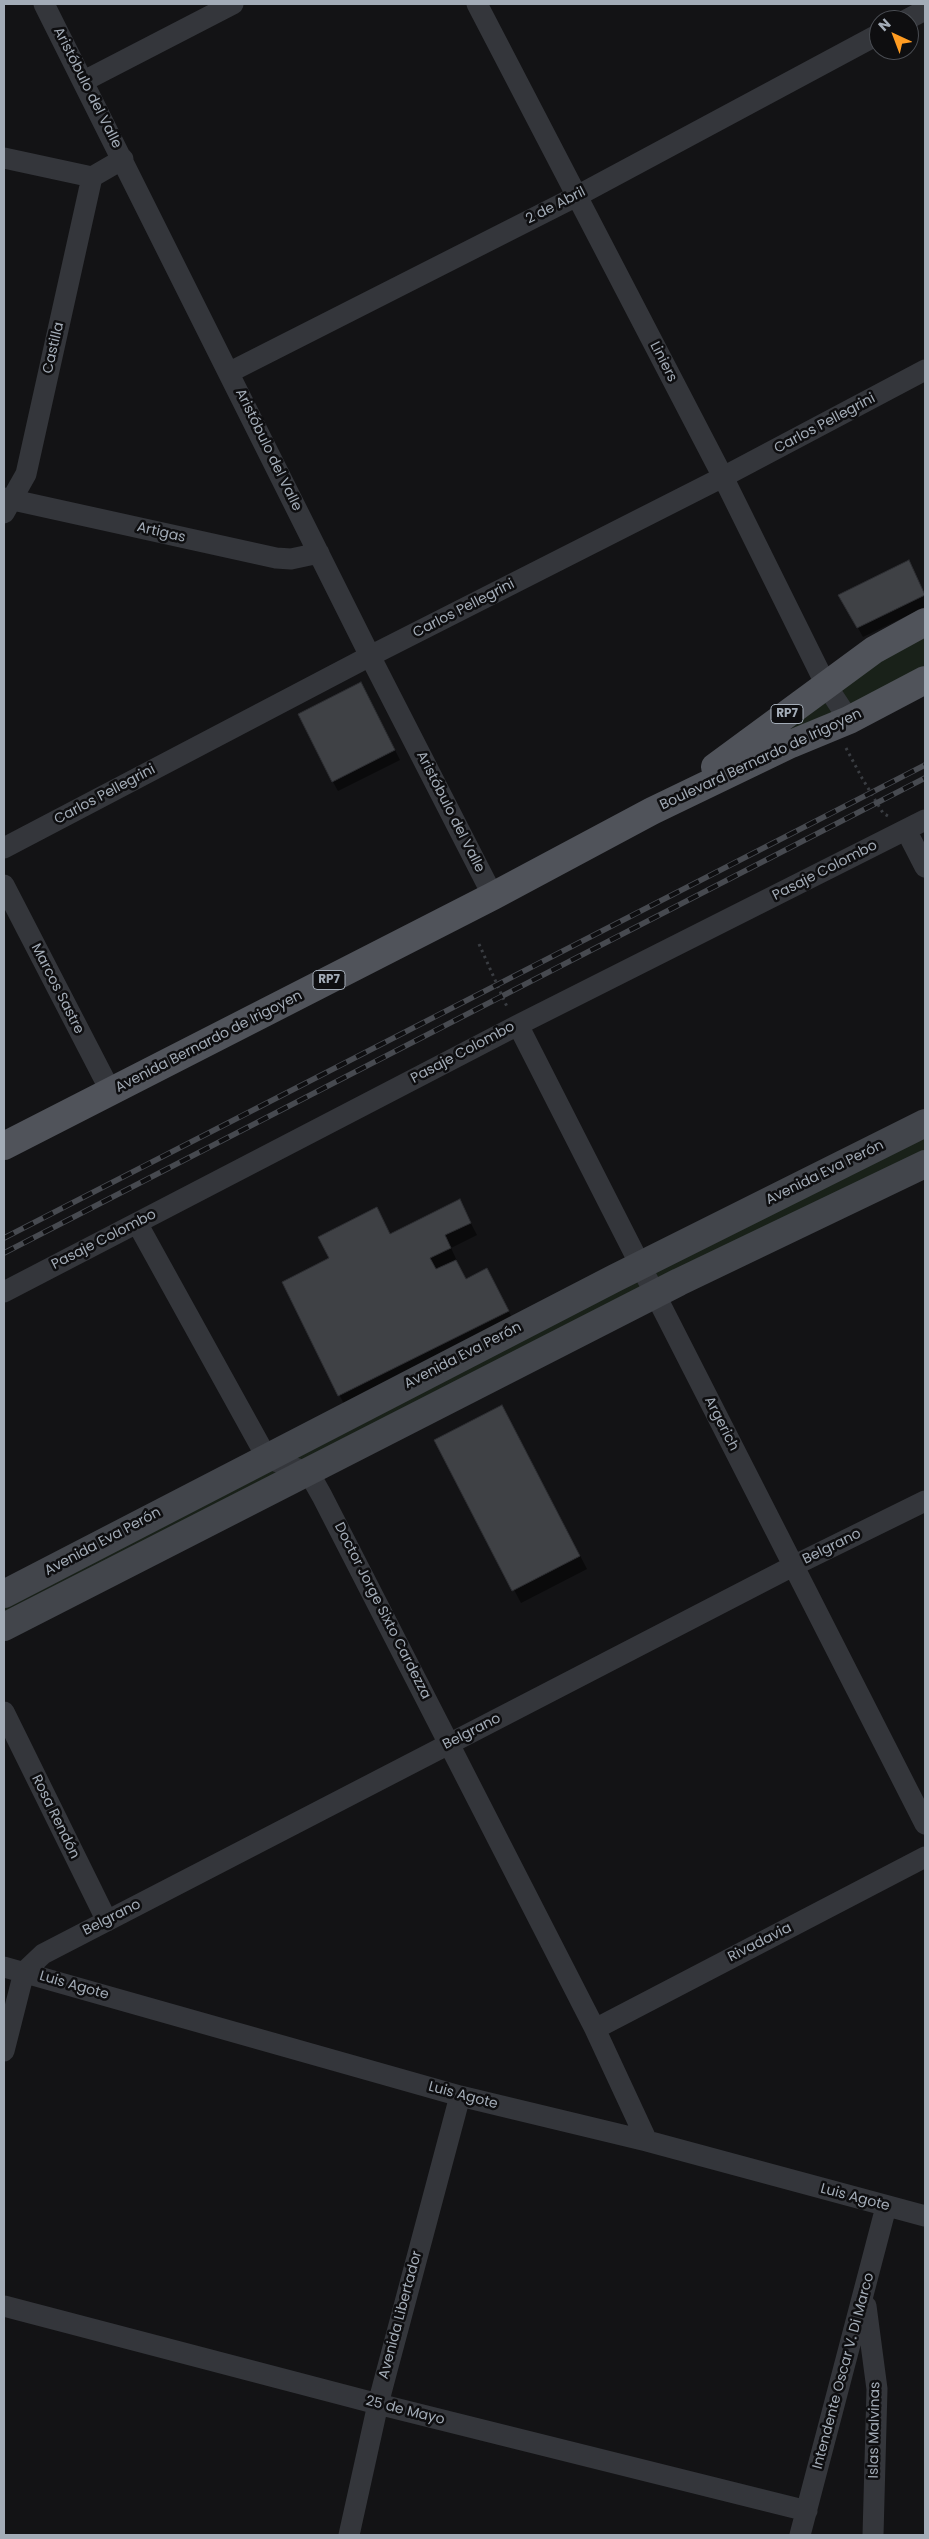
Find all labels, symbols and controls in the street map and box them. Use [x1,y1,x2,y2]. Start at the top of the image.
north arrow [869,10,919,60]
text: N [874,14,895,36]
street label: Aristóbulo del Valle [49,25,125,151]
street label: 2 de Abril [523,184,589,228]
street label: Castilla [40,321,68,375]
street label: Liniers [646,339,680,385]
street label: Aristóbulo del Valle [231,386,305,514]
street label: Carlos Pellegrini [772,390,878,458]
street label: Artigas [135,519,187,547]
street label: Carlos Pellegrini [410,576,518,642]
road number: RP7 [771,704,803,724]
street label: Boulevard Bernardo de Irigoyen [657,706,865,814]
street label: Aristóbulo del Valle [412,749,488,875]
street label: Carlos Pellegrini [52,761,158,829]
street label: Pasaje Colombo [770,837,880,905]
street label: Marcos Sastre [27,941,87,1037]
road number: RP7 [313,970,345,990]
street label: Avenida Bernardo de Irigoyen [113,987,305,1097]
street label: Pasaje Colombo [408,1019,518,1087]
street label: Avenida Eva Perón [763,1137,887,1209]
street label: Pasaje Colombo [49,1206,159,1274]
street label: Avenida Eva Perón [402,1319,524,1393]
street label: Argerich [700,1394,742,1454]
street label: Avenida Eva Perón [42,1504,164,1580]
street label: Doctor Jorge Sixto Cardezza [330,1520,434,1702]
street label: Belgrano [800,1526,864,1568]
street label: Belgrano [440,1710,504,1754]
street label: Rosa Rendón [27,1772,83,1862]
street label: Belgrano [80,1896,144,1940]
street label: Rivadavia [725,1920,795,1966]
street label: Luis Agote [37,1968,111,2004]
street label: Luis Agote [426,2079,500,2113]
street label: Luis Agote [818,2181,892,2215]
street label: Avenida Libertador [376,2249,426,2381]
street label: Intendente Oscar V. Di Marco [810,2271,878,2471]
street label: Islas Malvinas [866,2382,884,2478]
street label: 25 de Mayo [364,2393,446,2429]

